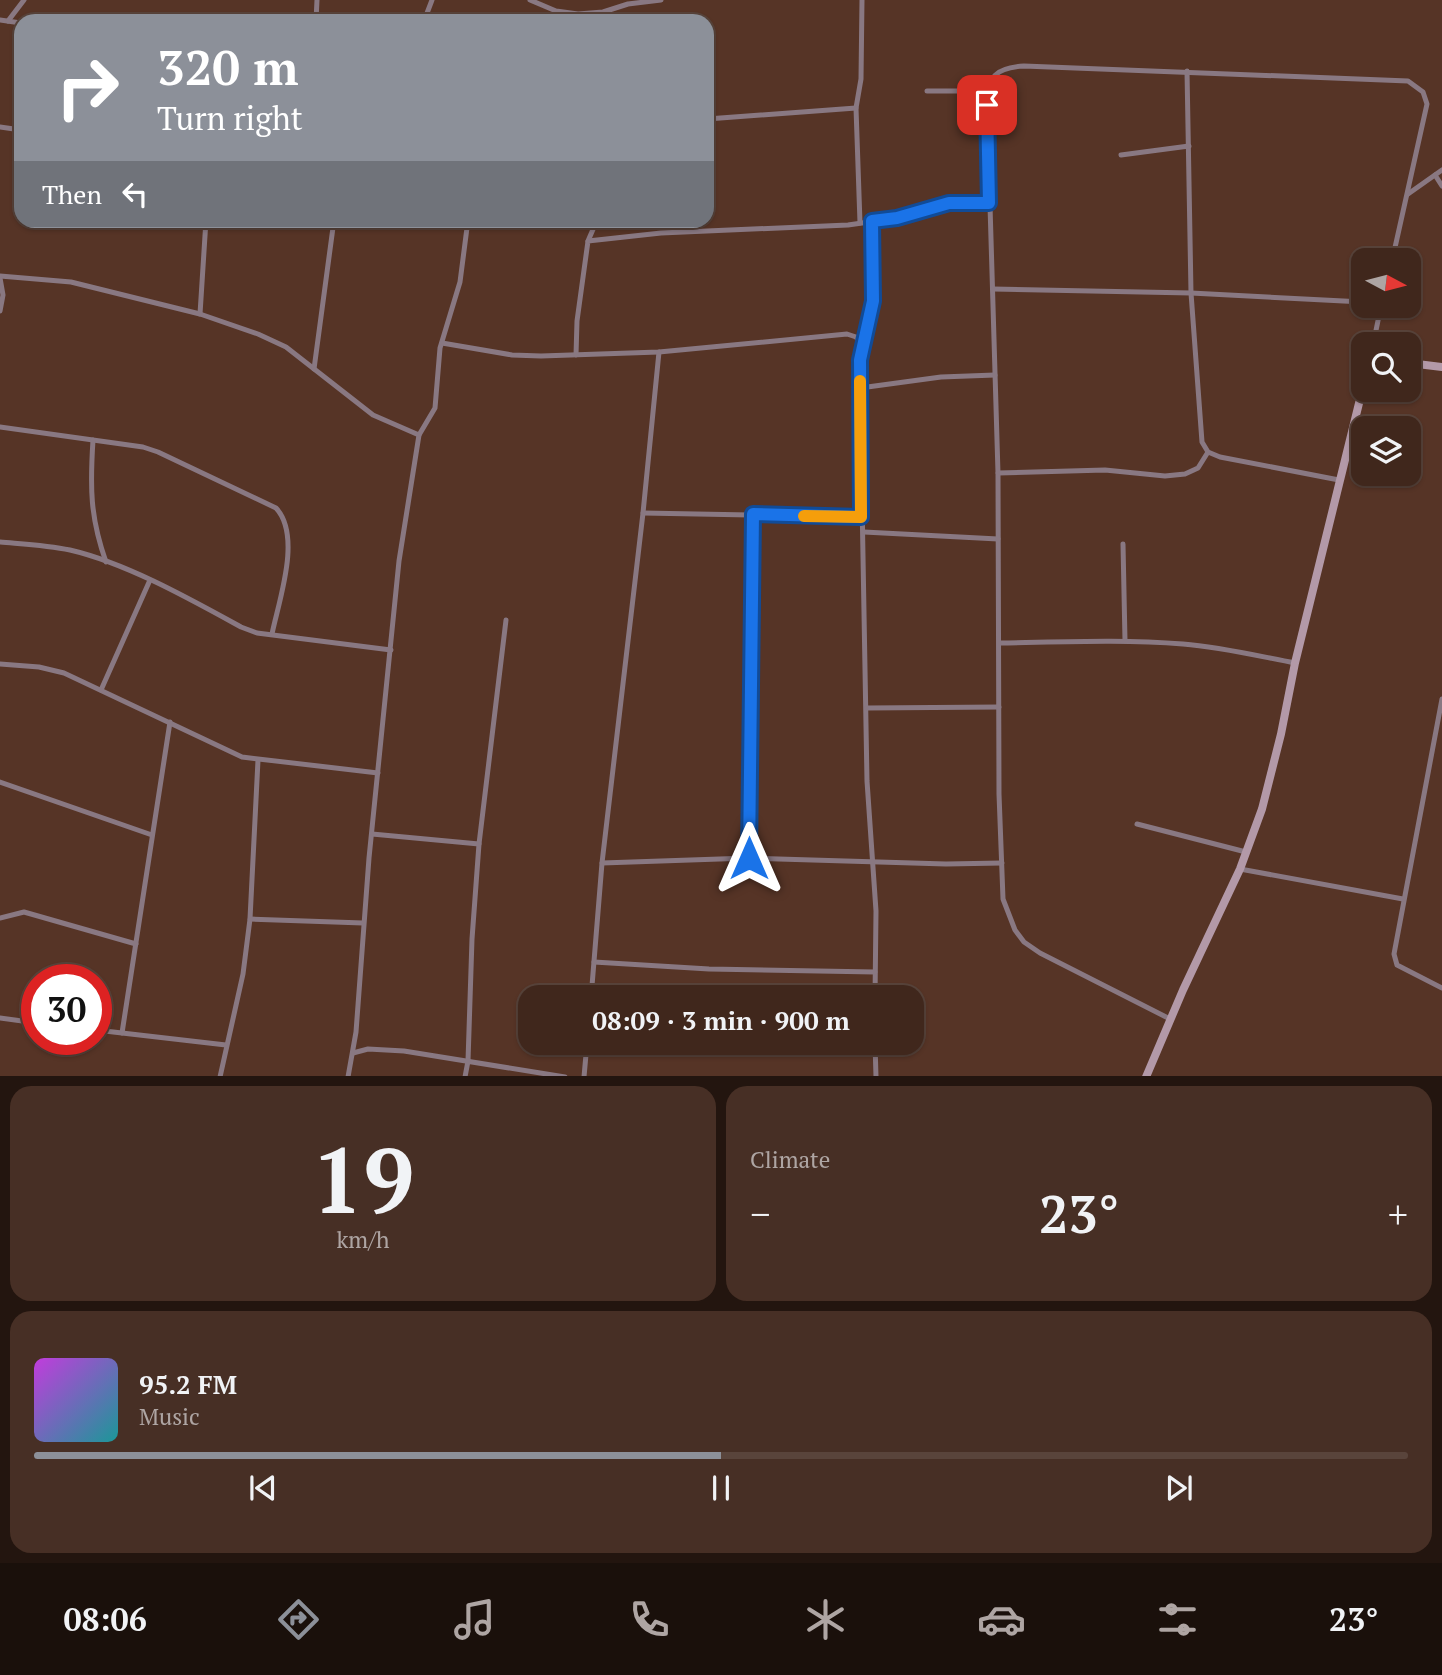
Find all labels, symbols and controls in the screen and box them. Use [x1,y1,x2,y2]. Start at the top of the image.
text: 320 m [157,34,299,99]
icon: right [42,42,133,133]
pin [957,75,1017,135]
icon: arrive [968,86,1006,124]
text: Turn right [157,97,303,139]
icon: left [116,175,154,213]
text: Then [42,177,102,211]
north arrow [1351,248,1421,318]
map controls [1351,248,1421,486]
button: search [1351,332,1421,402]
button: layers [1351,416,1421,486]
position arrow [712,821,786,895]
speed limit sign: 30 [21,964,112,1055]
text: 08:09 · 3 min · 900 m [592,1003,850,1037]
text: 19 [312,1118,414,1239]
text: Climate [750,1144,830,1175]
text: 23° [1039,1179,1119,1248]
text: − [750,1189,770,1239]
text: + [1388,1189,1408,1239]
text: km/h [336,1224,390,1255]
text: 95.2 FM [139,1367,237,1401]
text: Music [139,1401,200,1432]
icon: previous [244,1469,282,1507]
icon: pause [702,1469,740,1507]
icon: next [1160,1469,1198,1507]
icon: directions [274,1595,323,1644]
icon: music [450,1595,499,1644]
icon: phone [625,1595,674,1644]
icon: climate [801,1595,850,1644]
icon: car [977,1595,1026,1644]
icon: filters [1153,1595,1202,1644]
text: 08:06 [63,1598,147,1640]
text: 23° [1329,1598,1378,1640]

